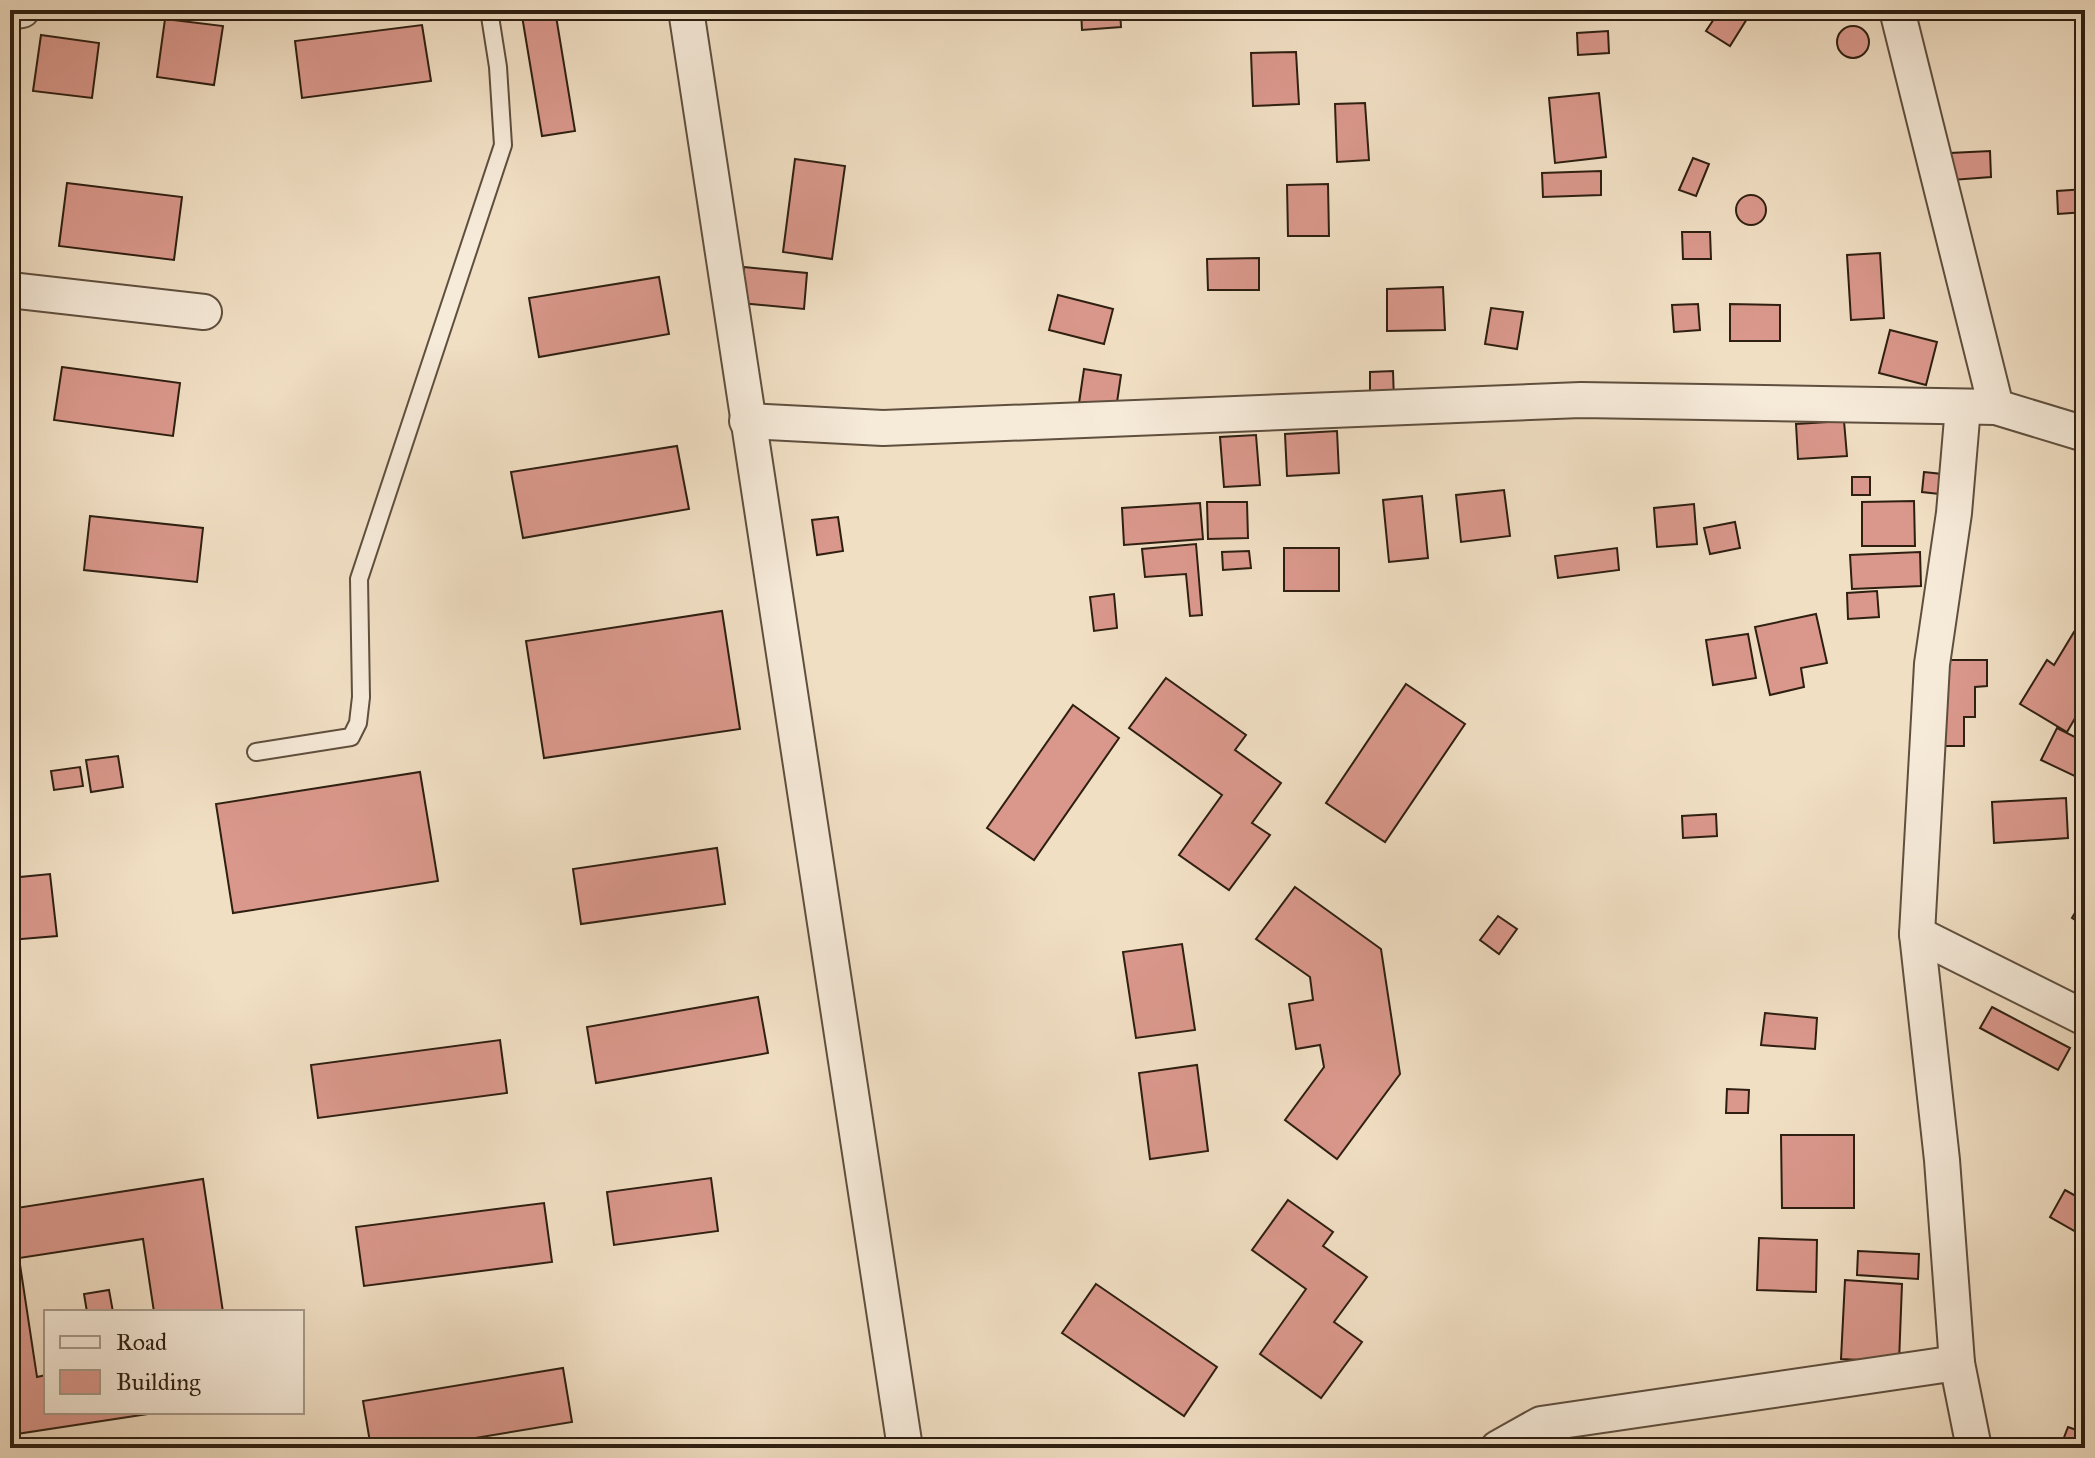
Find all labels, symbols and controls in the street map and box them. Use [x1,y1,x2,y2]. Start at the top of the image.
legend [44,1310,304,1414]
text: Road [116,1327,167,1357]
text: Building [116,1367,201,1397]

